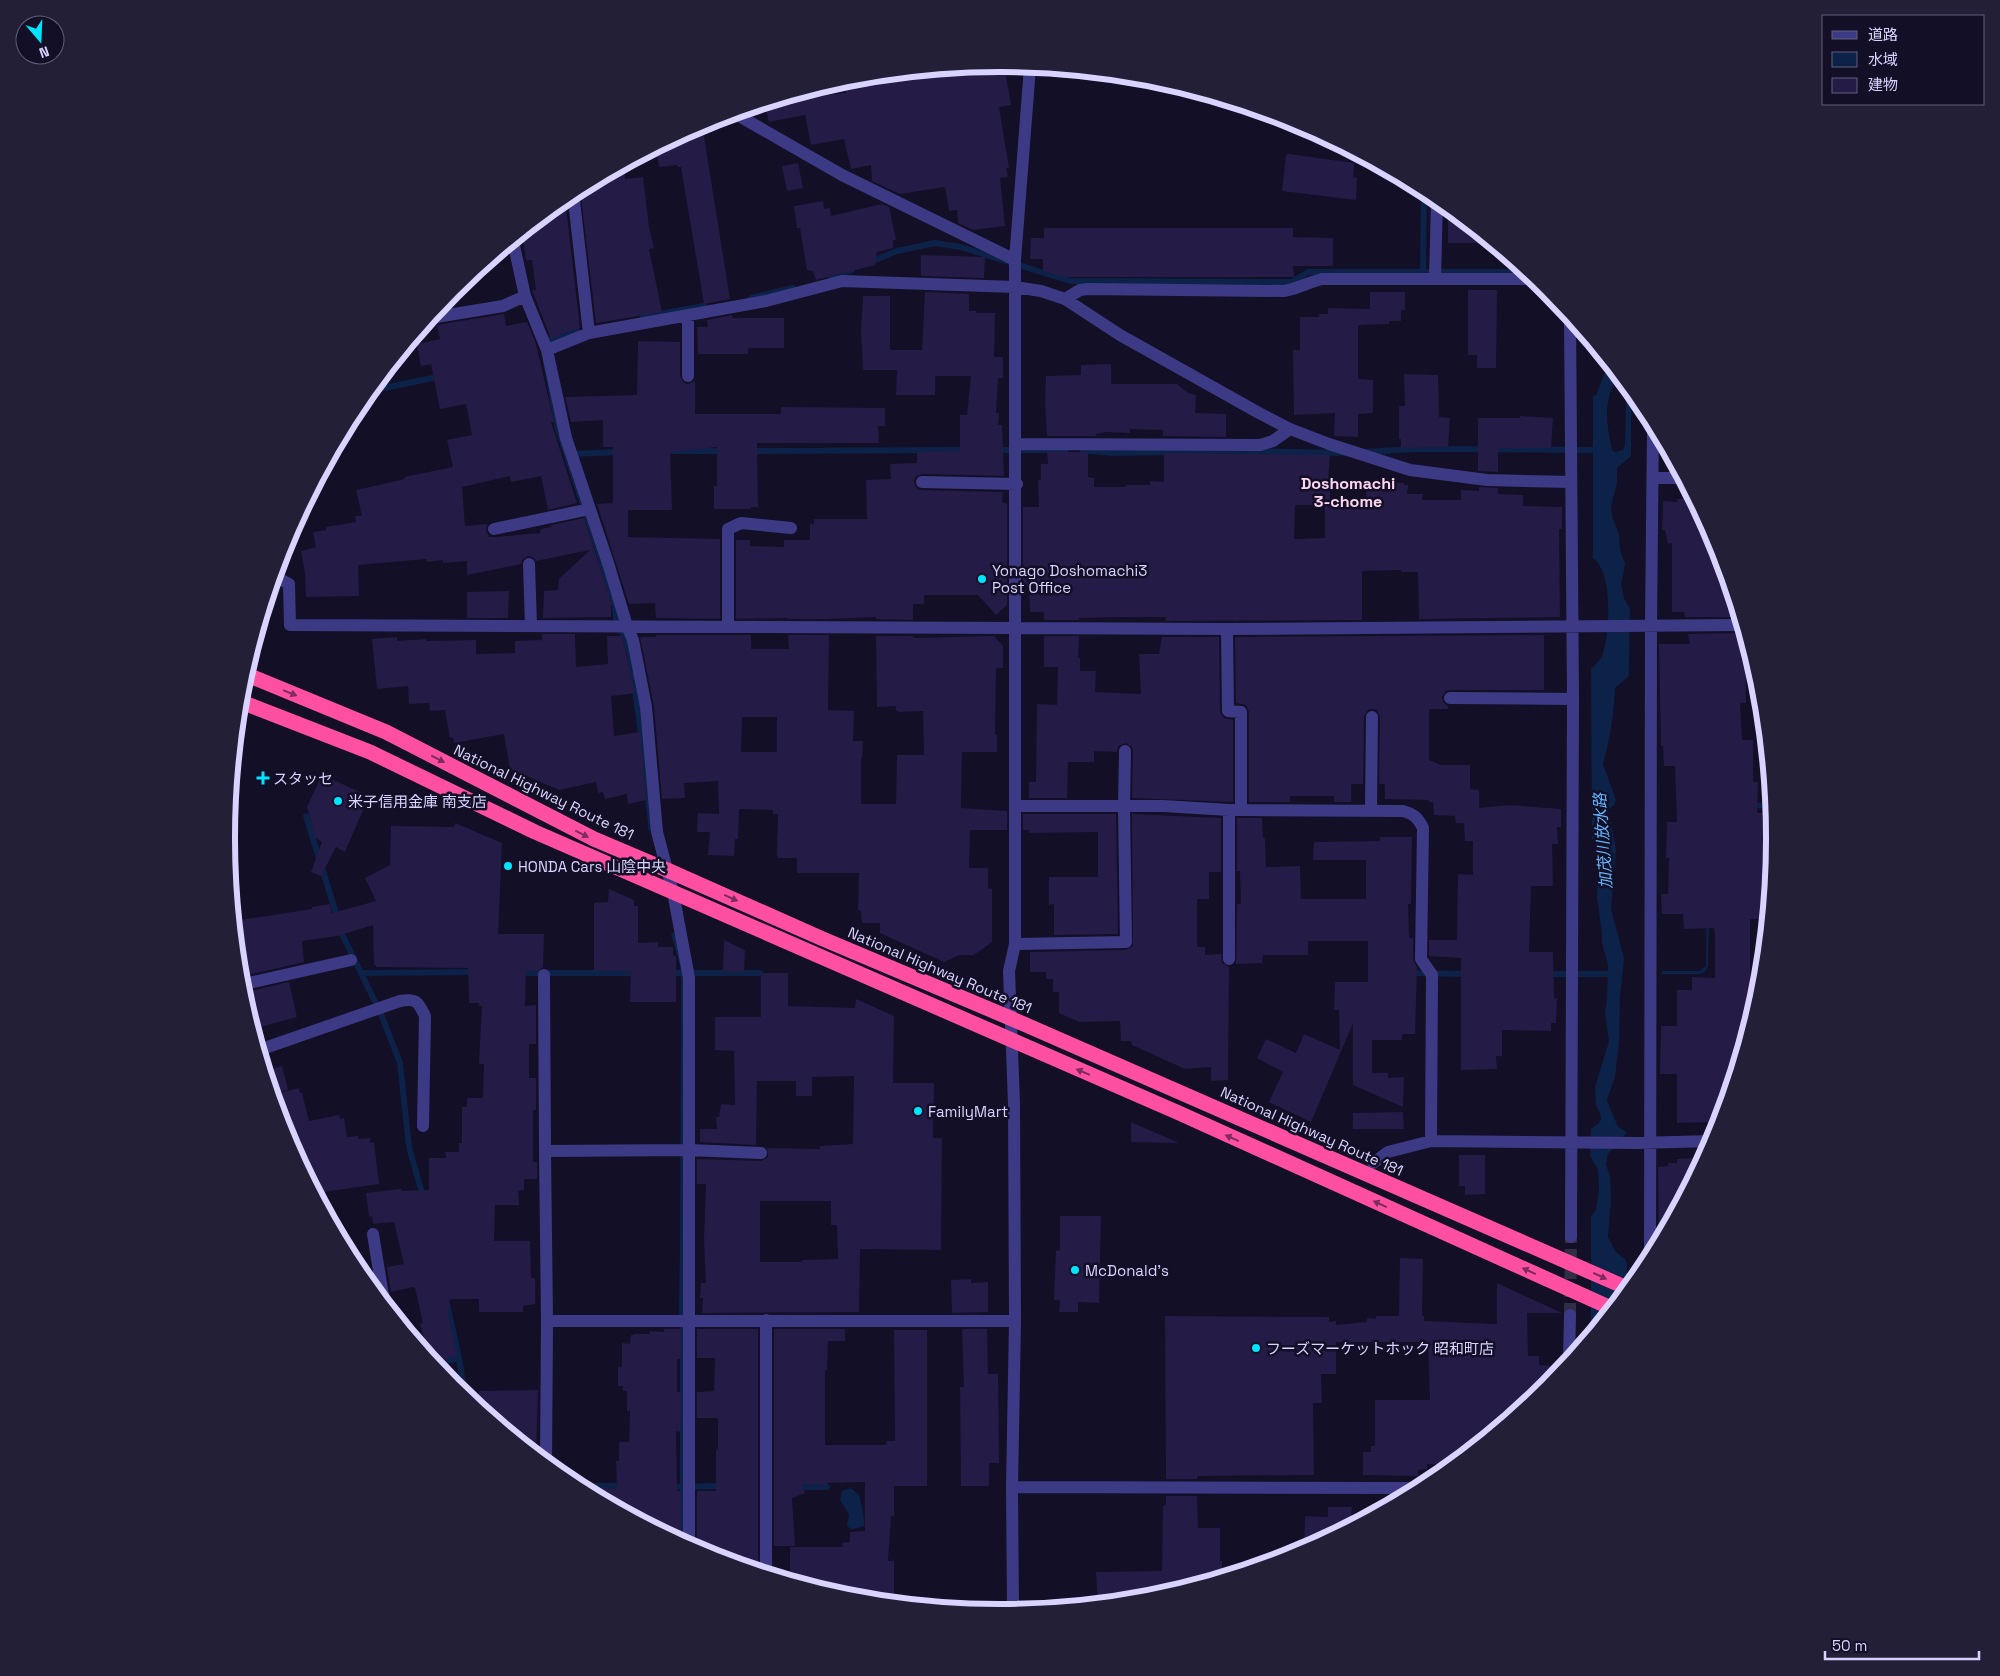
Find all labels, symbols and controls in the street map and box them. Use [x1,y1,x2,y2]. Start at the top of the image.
north arrow [15,15,65,65]
legend [1822,15,1985,105]
text: 道路 [1868,25,1898,44]
text: N [37,42,52,62]
text: 水域 [1868,50,1898,69]
text: 建物 [1868,75,1898,94]
district label: Doshomachi 3-chome [1301,473,1395,512]
place label: Yonago Doshomachi3 Post Office [992,561,1147,597]
marker: Yonago Doshomachi3 Post Office [976,573,988,585]
one-way arrow [282,689,297,697]
street label: National Highway Route 181 [451,740,637,844]
one-way arrow [431,755,445,763]
place label: スタッセ [273,769,333,788]
marker: スタッセ [257,772,269,784]
water label: 加茂川放水路 [1589,790,1617,890]
place label: 米子信用金庫 南支店 [348,792,487,811]
marker: 米子信用金庫 南支店 [332,795,344,807]
one-way arrow [575,830,589,838]
place label: HONDA Cars 山陰中央 [518,857,666,876]
marker: HONDA Cars 山陰中央 [502,860,514,872]
one-way arrow [724,895,738,903]
street label: National Highway Route 181 [845,923,1035,1017]
one-way arrow [1076,1068,1090,1076]
street label: National Highway Route 181 [1218,1082,1406,1180]
place label: FamilyMart [928,1102,1008,1121]
marker: FamilyMart [912,1105,924,1117]
one-way arrow [1225,1133,1239,1141]
one-way arrow [1373,1200,1387,1208]
place label: McDonald's [1085,1261,1169,1280]
marker: McDonald's [1069,1264,1081,1276]
one-way arrow [1522,1266,1536,1274]
one-way arrow [1593,1272,1607,1280]
place label: フーズマーケットホック 昭和町店 [1266,1339,1494,1358]
marker: フーズマーケットホック 昭和町店 [1250,1342,1262,1354]
scale bar [1825,1628,1979,1660]
text: 50 m [1832,1636,1867,1655]

